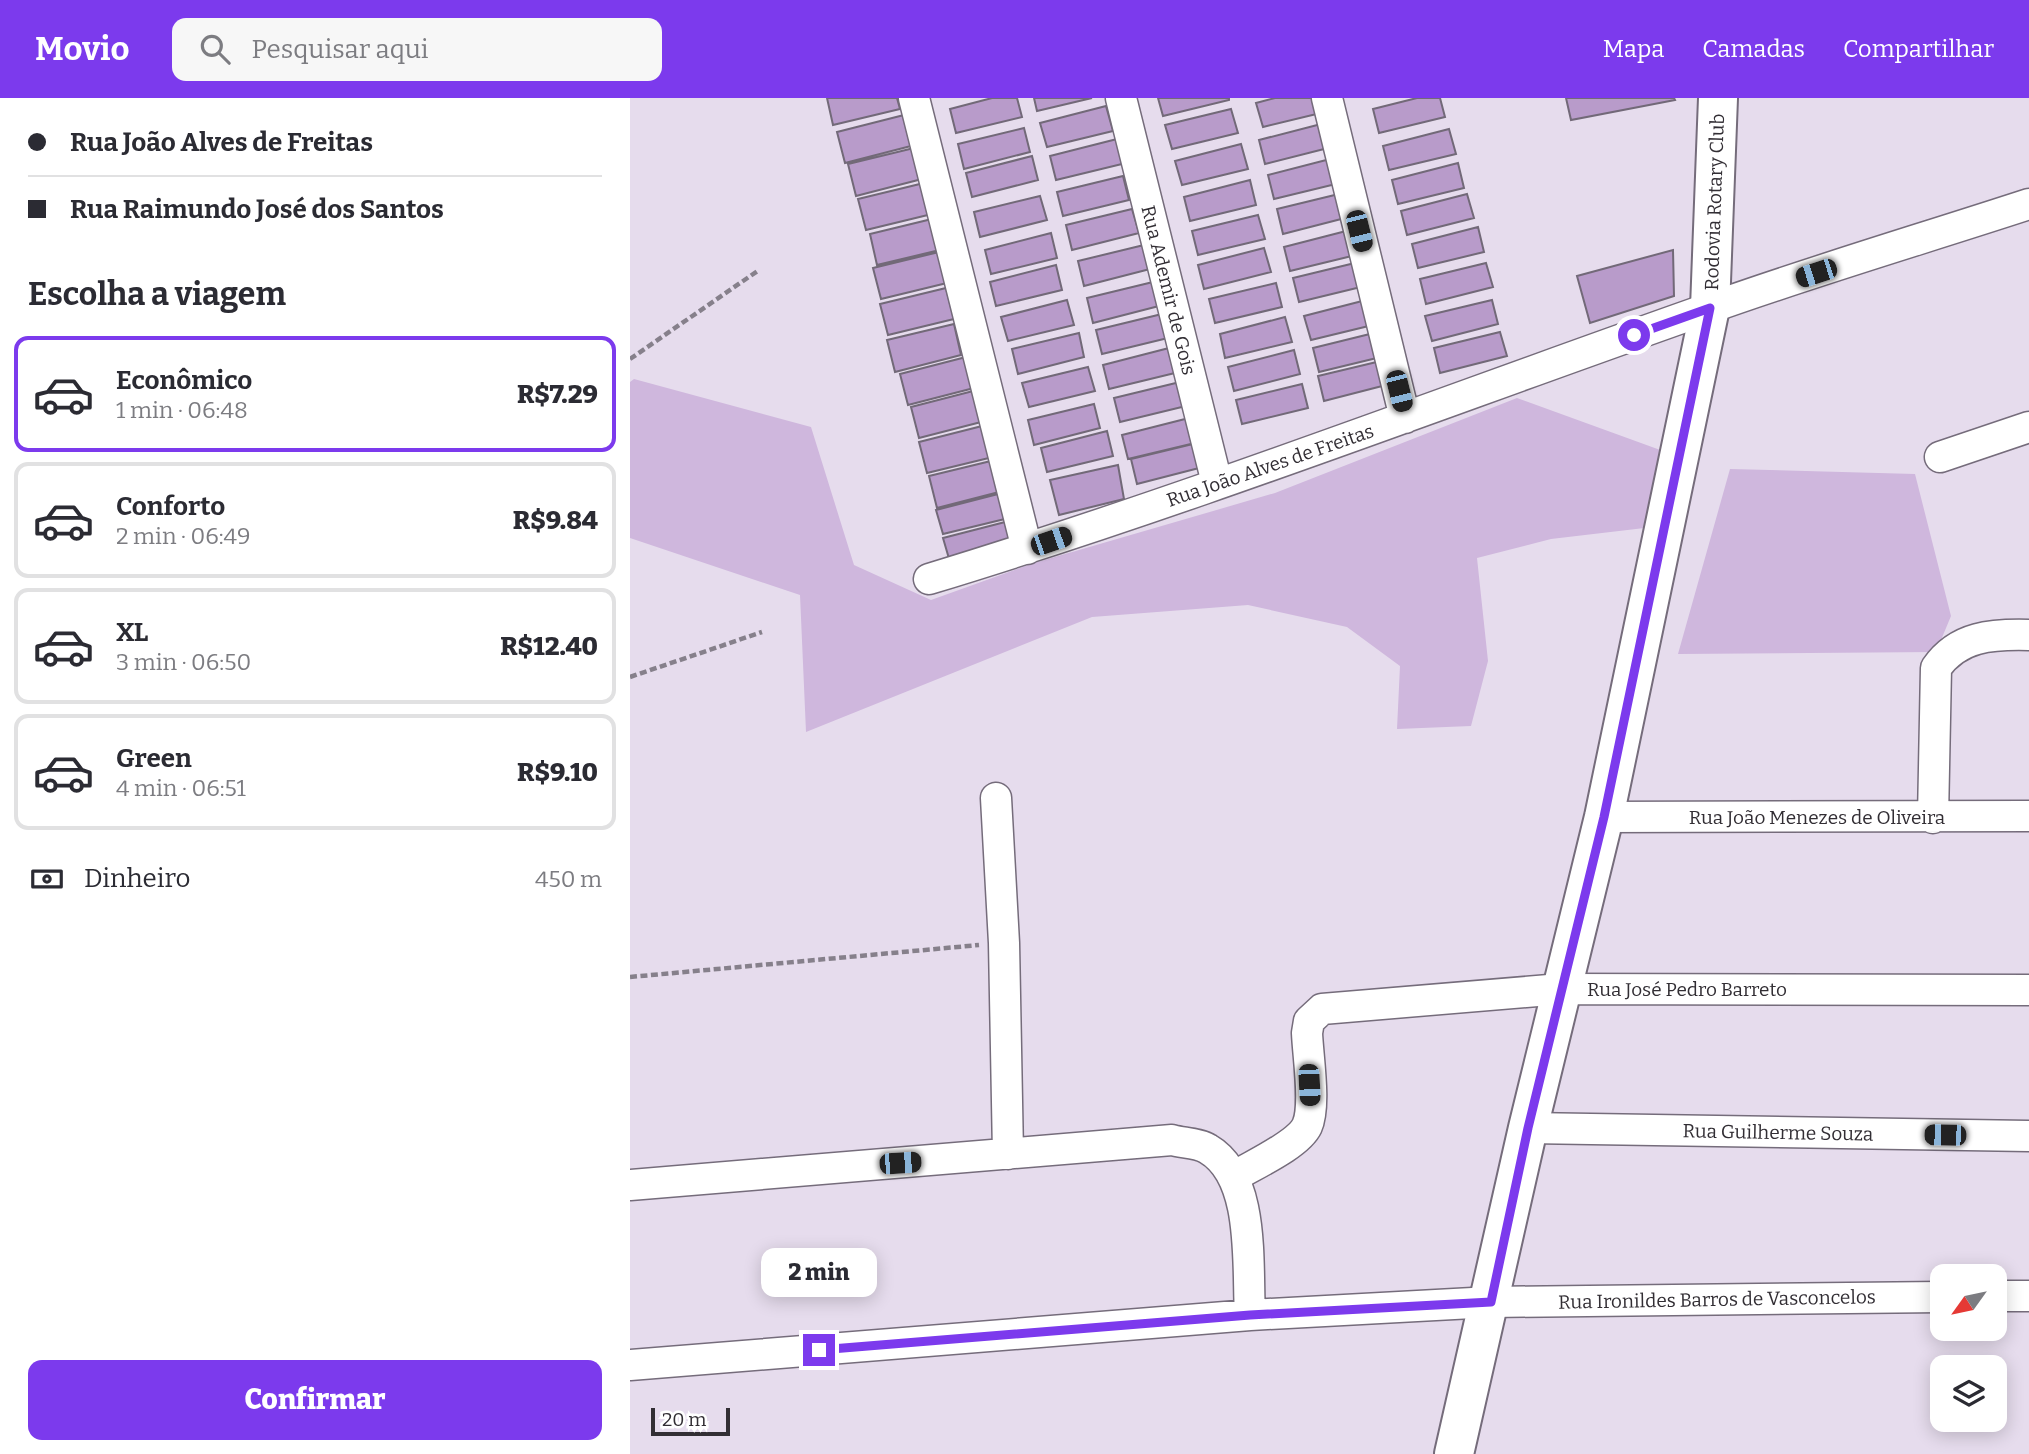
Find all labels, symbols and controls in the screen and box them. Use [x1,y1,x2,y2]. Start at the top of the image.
search box [172,18,662,81]
text: Movio [35,29,130,69]
icon: search [196,30,234,68]
text: Pesquisar aqui [252,34,429,65]
text: Mapa [1603,35,1664,63]
text: Camadas [1702,35,1805,63]
text: Compartilhar [1843,35,1994,63]
street label: Rodovia Rotary Club [1700,113,1729,291]
text: Rua João Alves de Freitas [70,127,373,158]
text: Rua Raimundo José dos Santos [70,194,444,225]
street label: Rua Ademir de Gois [1136,203,1201,377]
car [1344,208,1375,254]
car [1793,257,1840,289]
text: Escolha a viagem [28,275,286,313]
route start [1618,319,1650,351]
icon: car [32,363,95,426]
text: Econômico [116,365,252,396]
car [1384,368,1415,414]
text: R$7.29 [517,379,598,410]
text: 1 min · 06:48 [116,396,248,424]
street label: Rua João Alves de Freitas [1164,419,1377,512]
icon: car [32,489,95,552]
text: Conforto [116,491,225,522]
text: R$9.84 [513,505,598,536]
text: 2 min · 06:49 [116,522,251,550]
car [1028,524,1075,558]
icon: car [32,615,95,678]
text: XL [116,617,148,648]
text: R$12.40 [500,631,598,662]
text: 3 min · 06:50 [116,648,251,676]
icon: car [32,741,95,804]
text: Green [116,743,192,774]
text: R$9.10 [517,757,598,788]
text: 4 min · 06:51 [116,774,246,802]
street label: Rua João Menezes de Oliveira [1689,806,1946,829]
icon: cash [28,860,66,898]
text: Dinheiro [84,863,190,894]
text: 450 m [535,865,602,893]
street label: Rua José Pedro Barreto [1587,978,1787,1001]
car [1298,1063,1321,1107]
street label: Rua Guilherme Souza [1682,1119,1874,1146]
car [1924,1124,1967,1146]
car [879,1151,922,1175]
callout: 2 min [761,1248,877,1298]
text: 2 min [788,1258,850,1286]
north arrow [1930,1264,2007,1340]
map controls [1930,1264,2007,1432]
street label: Rua Ironildes Barros de Vasconcelos [1558,1285,1876,1314]
route end [803,1334,835,1366]
button: layers [1930,1355,2007,1432]
button: Confirmar [28,1360,602,1440]
scale bar [651,1405,730,1437]
text: 20 m [662,1408,706,1431]

